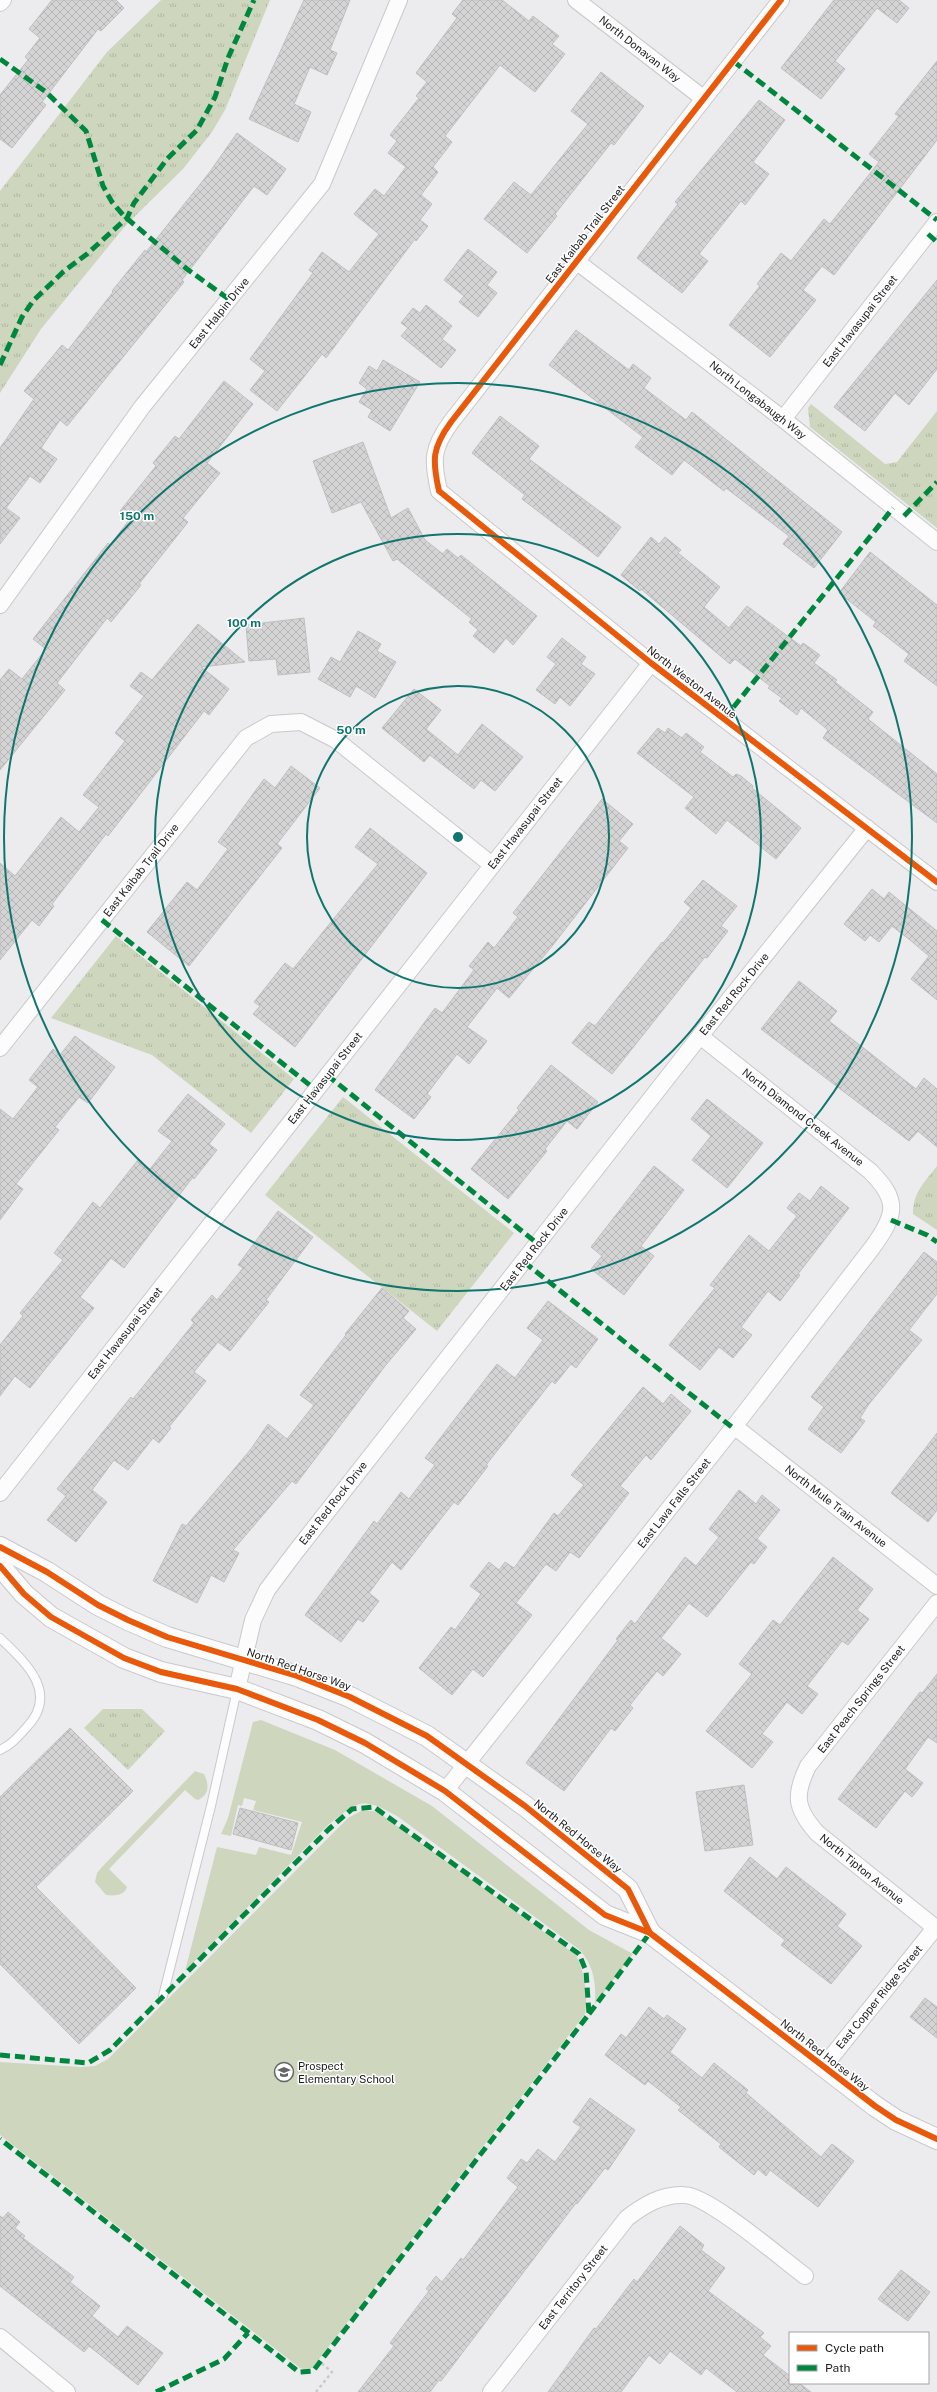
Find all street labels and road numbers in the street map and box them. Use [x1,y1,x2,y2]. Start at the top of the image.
street label: North Donavan Way [597,13,683,85]
street label: East Kaibab Trail Street [543,183,627,285]
street label: East Havasupai Street [820,273,900,369]
street label: East Halpin Drive [187,275,251,351]
street label: North Longabaugh Way [707,358,809,442]
street label: North Weston Avenue [645,643,739,721]
street label: East Havasupai Street [485,775,565,871]
street label: East Kaibab Trail Drive [101,821,181,919]
street label: East Red Rock Drive [697,950,771,1038]
street label: East Havasupai Street [285,1030,365,1126]
street label: North Diamond Creek Avenue [740,1066,866,1168]
street label: East Red Rock Drive [498,1205,570,1293]
street label: East Havasupai Street [85,1285,165,1381]
street label: East Lava Falls Street [635,1456,713,1550]
street label: East Red Rock Drive [297,1459,369,1547]
street label: North Mule Train Avenue [783,1463,889,1549]
street label: East Peach Springs Street [815,1643,907,1755]
street label: North Red Horse Way [245,1646,353,1693]
street label: North Red Horse Way [532,1797,624,1875]
street label: North Tipton Avenue [818,1831,906,1907]
street label: East Copper Ridge Street [834,1943,924,2051]
street label: North Red Horse Way [778,2017,872,2093]
street label: East Territory Street [536,2242,610,2332]

